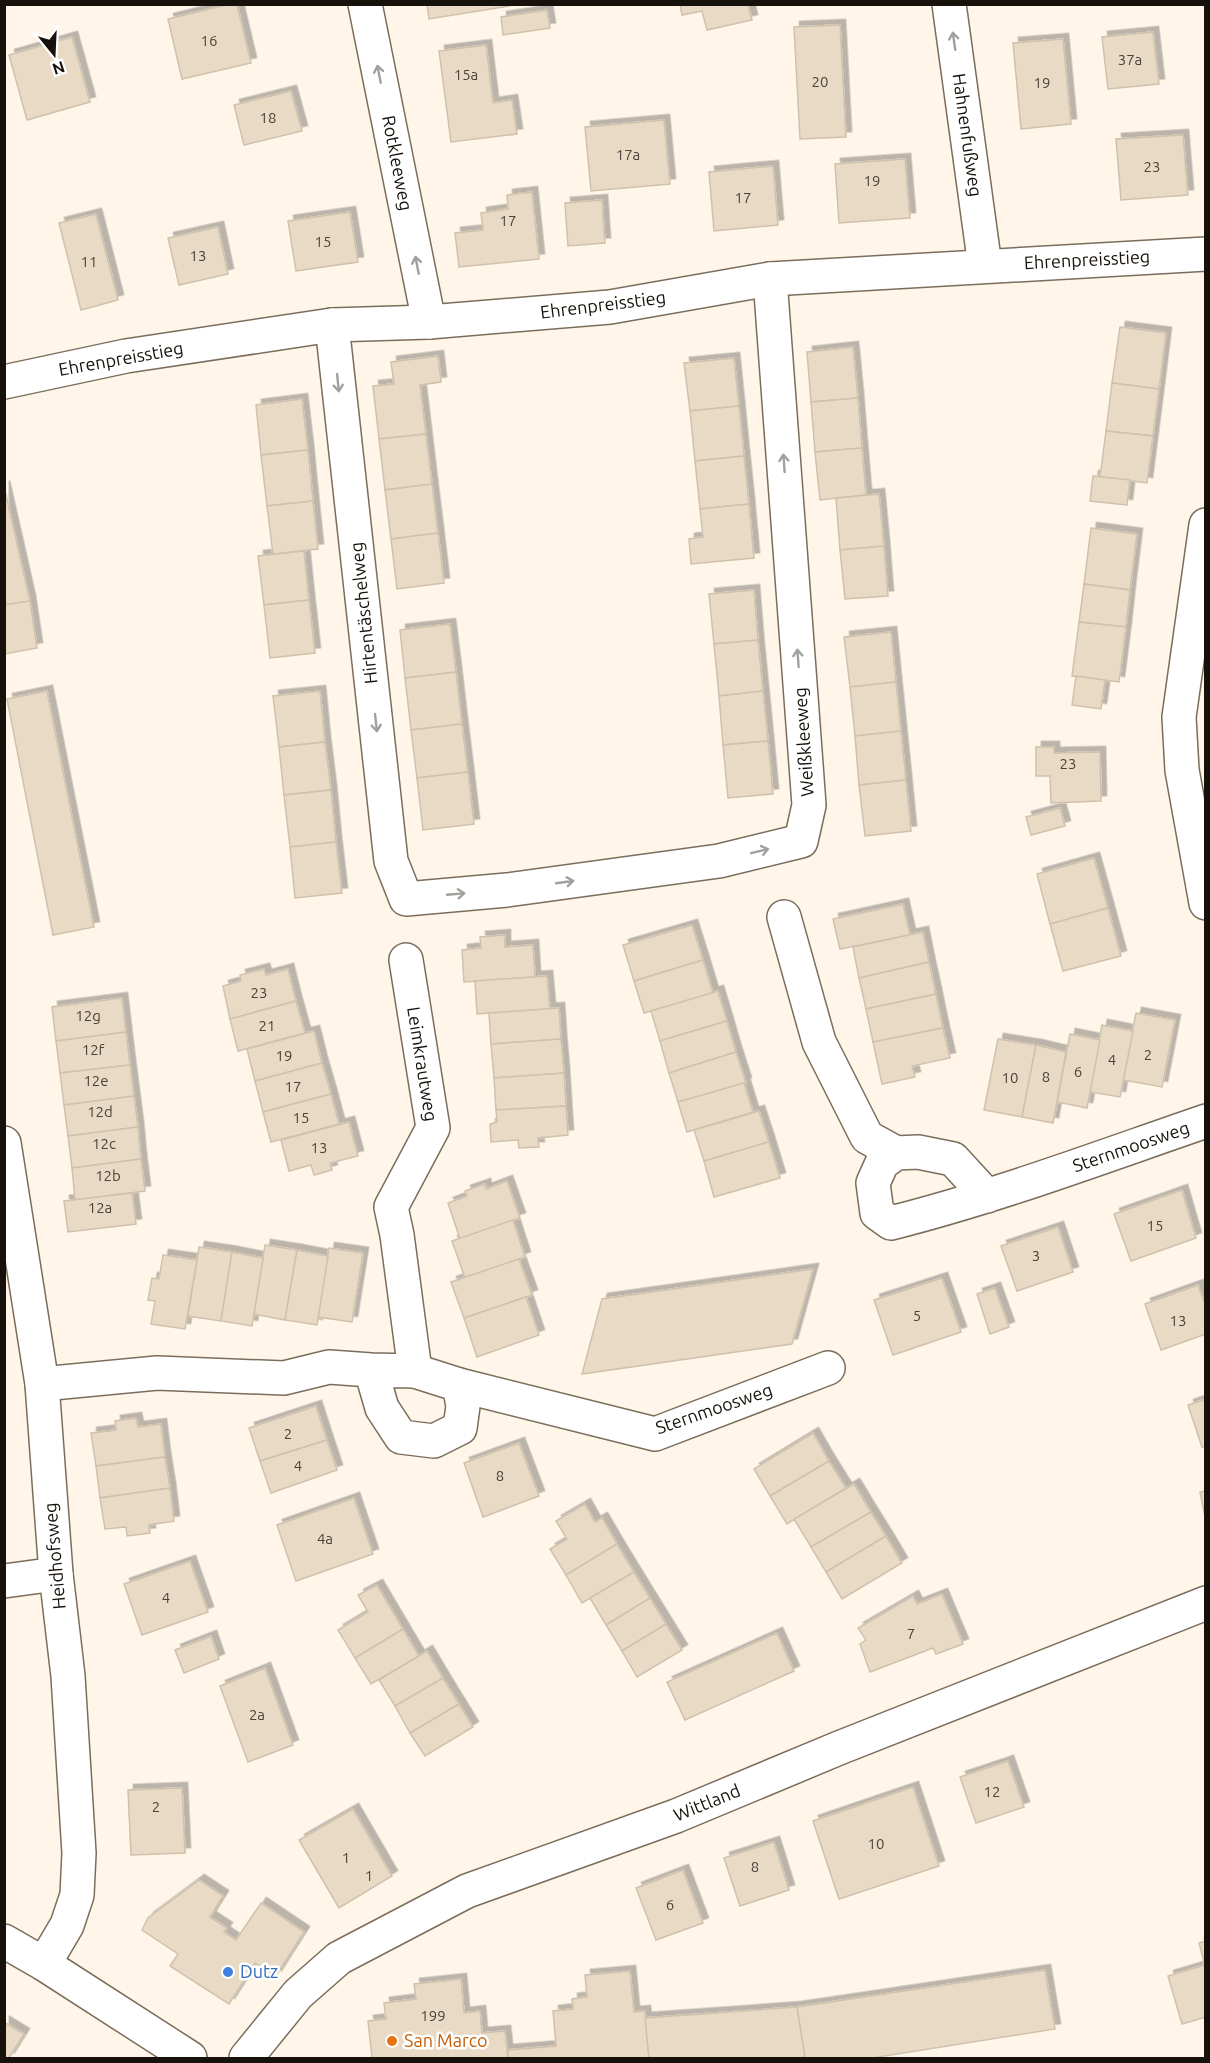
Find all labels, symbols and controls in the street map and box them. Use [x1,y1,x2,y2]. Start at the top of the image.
north arrow [24,24,84,84]
house number: 16 [201,32,217,49]
one-way arrow [949,32,960,52]
house number: 37a [1118,51,1142,68]
text: N [50,58,67,79]
one-way arrow [372,64,384,83]
house number: 15a [454,66,478,83]
street label: Hahnenfußweg [949,72,987,198]
house number: 20 [812,73,828,90]
house number: 19 [1034,74,1050,91]
house number: 18 [260,109,276,126]
street label: Rotkleeweg [379,113,417,212]
house number: 17a [616,146,640,163]
house number: 23 [1144,158,1160,175]
house number: 19 [864,172,880,189]
house number: 17 [735,189,751,206]
house number: 17 [500,212,516,229]
house number: 15 [315,233,331,250]
street label: Ehrenpreisstieg [1023,246,1151,272]
house number: 13 [190,247,206,264]
house number: 11 [81,253,97,270]
one-way arrow [411,255,422,275]
street label: Ehrenpreisstieg [539,286,667,322]
street label: Ehrenpreisstieg [57,337,185,379]
one-way arrow [333,373,344,393]
one-way arrow [778,454,789,473]
street label: Hirtentäschelweg [346,541,380,685]
one-way arrow [792,648,803,668]
street label: Weißkleeweg [789,687,817,797]
one-way arrow [371,713,382,732]
house number: 23 [1060,755,1076,772]
one-way arrow [750,845,769,857]
one-way arrow [554,877,574,888]
one-way arrow [446,889,466,900]
house number: 23 [251,984,267,1001]
street label: Leimkrautweg [404,1005,442,1123]
house number: 12g [75,1007,101,1024]
house number: 21 [259,1017,275,1034]
house number: 12f [82,1041,105,1058]
house number: 2 [1144,1046,1152,1063]
house number: 19 [276,1047,292,1064]
house number: 4 [1108,1051,1116,1068]
house number: 6 [1074,1063,1082,1080]
house number: 8 [1042,1068,1050,1085]
house number: 10 [1002,1069,1018,1086]
house number: 12e [83,1072,109,1089]
house number: 17 [285,1078,301,1095]
house number: 12d [87,1103,113,1120]
house number: 15 [293,1109,309,1126]
street label: Sternmoosweg [1070,1117,1192,1175]
house number: 12c [92,1135,116,1152]
house number: 13 [311,1139,327,1156]
house number: 12b [95,1167,121,1184]
house number: 12a [88,1199,112,1216]
house number: 15 [1147,1217,1163,1234]
house number: 3 [1032,1247,1040,1264]
house number: 5 [913,1307,921,1324]
house number: 13 [1170,1312,1186,1329]
street label: Sternmoosweg [653,1379,775,1437]
house number: 2 [284,1425,292,1442]
house number: 4 [294,1457,302,1474]
house number: 8 [496,1467,504,1484]
street label: Heidhofsweg [39,1502,69,1610]
house number: 4a [317,1530,333,1547]
house number: 4 [162,1589,170,1606]
house number: 7 [907,1625,915,1642]
house number: 2a [249,1706,265,1723]
street label: Wittland [670,1780,743,1825]
house number: 12 [984,1783,1000,1800]
house number: 2 [152,1798,160,1815]
house number: 10 [868,1835,884,1852]
house number: 1 [342,1849,350,1866]
house number: 8 [751,1858,759,1875]
house number: 1 [365,1867,373,1884]
house number: 6 [666,1896,674,1913]
place label: Dutz [240,1961,278,1981]
marker: Dutz [221,1965,235,1979]
house number: 199 [420,2007,446,2024]
place label: San Marco [404,2030,488,2050]
marker: San Marco [385,2034,399,2048]

